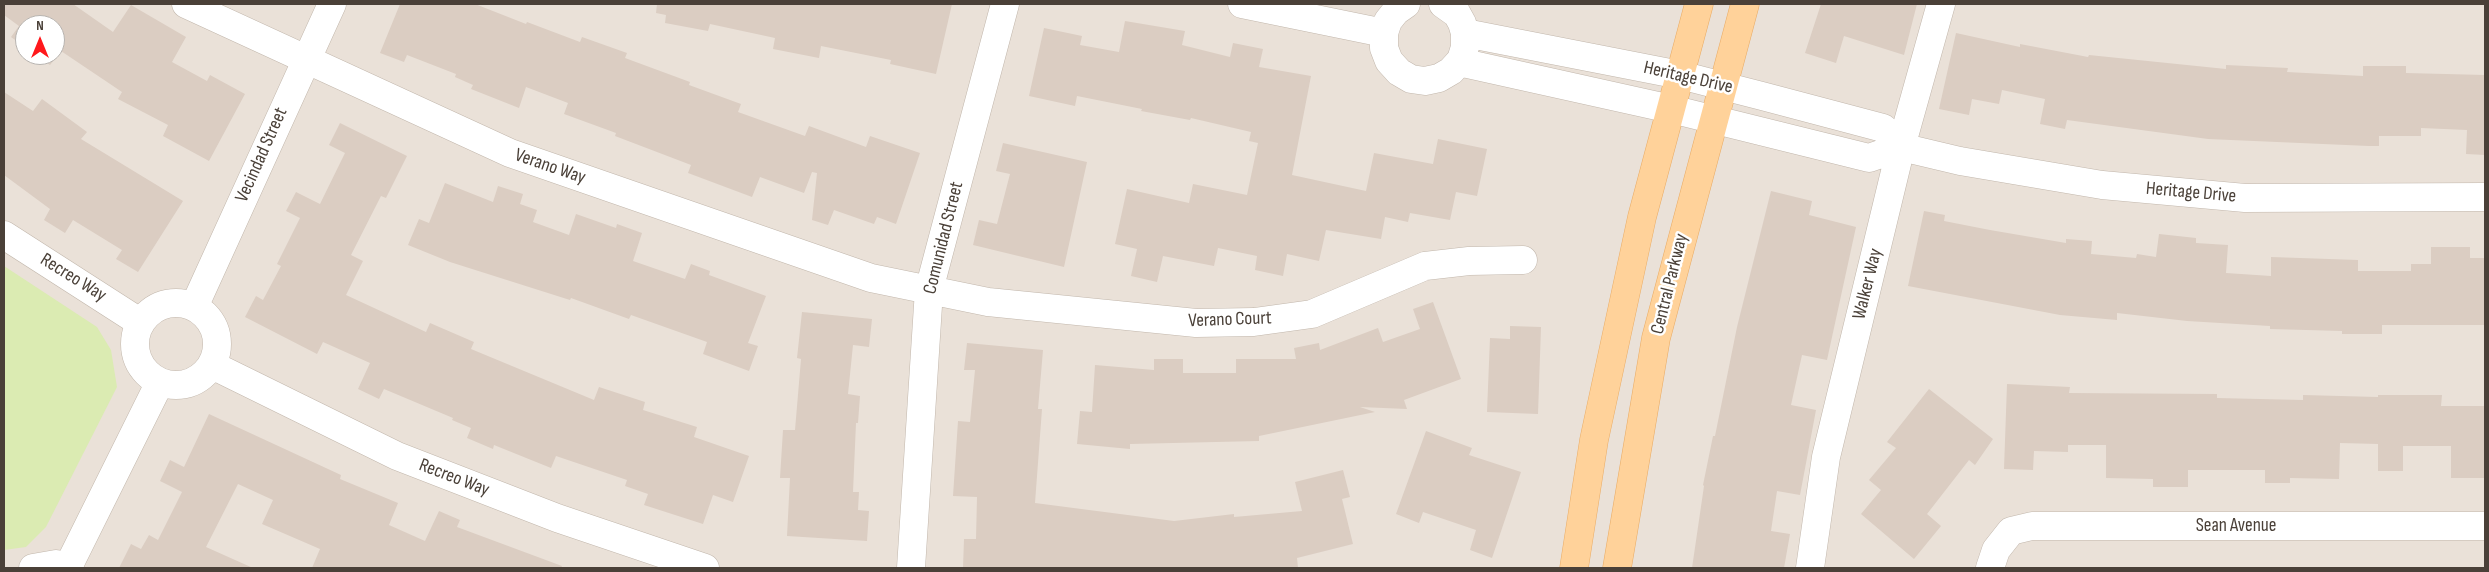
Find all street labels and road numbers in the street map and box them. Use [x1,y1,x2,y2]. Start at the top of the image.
street label: Heritage Drive [1641,57,1735,99]
street label: Vecindad Street [231,104,293,206]
street label: Verano Way [512,144,588,190]
street label: Heritage Drive [2145,178,2237,208]
street label: Comunidad Street [919,179,969,297]
street label: Central Parkway [1647,232,1693,336]
street label: Walker Way [1848,246,1888,322]
street label: Recreo Way [36,249,110,307]
street label: Verano Court [1188,307,1272,333]
street label: Recreo Way [416,454,492,502]
street label: Sean Avenue [2196,515,2276,537]

